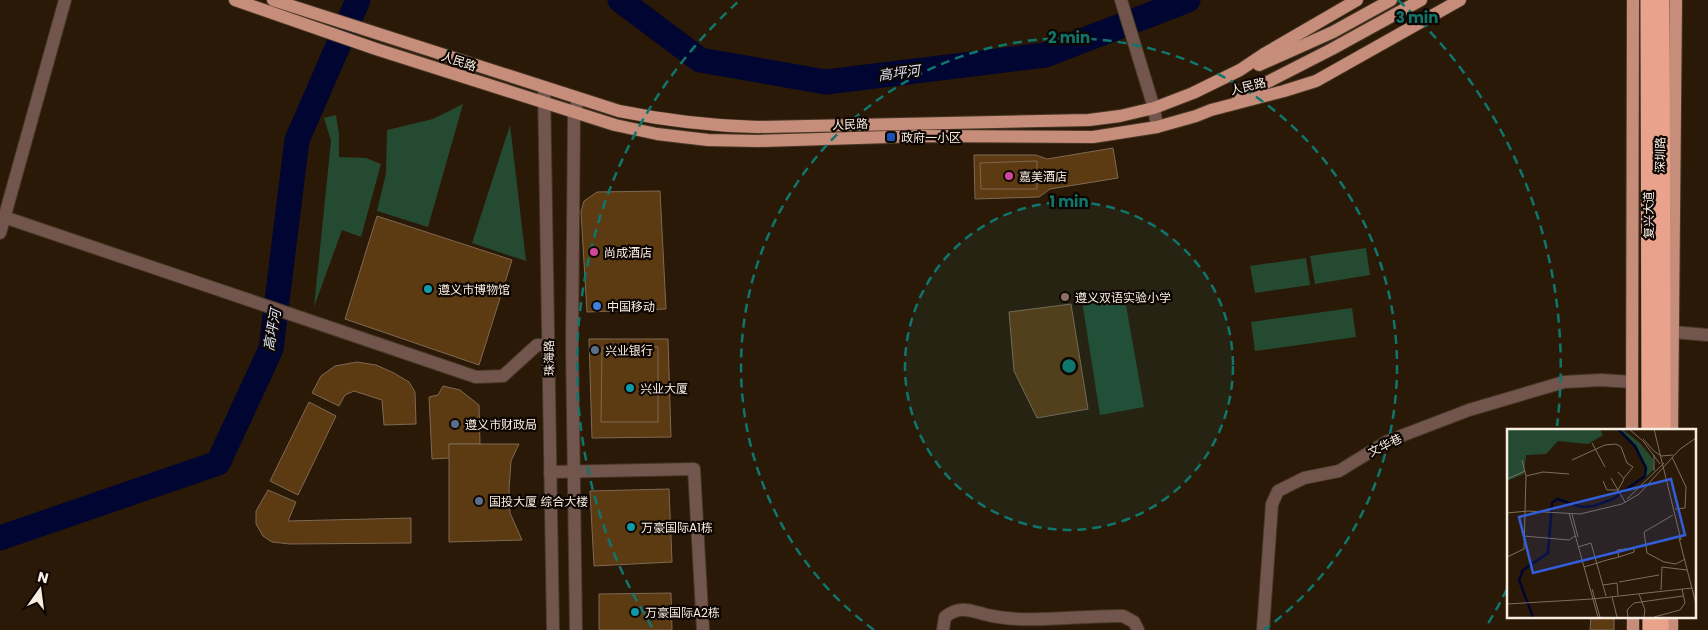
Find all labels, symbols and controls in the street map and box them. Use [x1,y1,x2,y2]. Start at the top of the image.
text: 3 min [1396,7,1438,28]
text: 2 min [1048,27,1090,48]
street label: 人民路 [439,47,479,75]
water label: 高坪河 [877,60,924,85]
street label: 人民路 [1228,73,1268,99]
street label: 人民路 [832,115,868,133]
place label: 政府一小区 [901,129,961,146]
marker: 政府一小区 [885,131,897,143]
street label: 深圳路 [1651,137,1669,173]
place label: 嘉美酒店 [1019,168,1067,185]
marker: 嘉美酒店 [1003,170,1015,182]
text: 1 min [1049,191,1089,212]
street label: 复兴大道 [1640,191,1657,239]
place label: 尚成酒店 [604,244,652,261]
marker: 尚成酒店 [588,246,600,258]
place label: 遵义市博物馆 [438,281,510,298]
marker: 遵义市博物馆 [422,283,434,295]
place label: 遵义双语实验小学 [1075,289,1171,306]
marker: 遵义双语实验小学 [1059,291,1071,303]
place label: 中国移动 [607,298,655,315]
marker: 中国移动 [591,300,603,312]
water label: 高坪河 [259,305,286,352]
street label: 珠海路 [540,340,558,376]
place label: 兴业银行 [605,342,653,359]
marker: 兴业银行 [589,344,601,356]
centre of rings [1060,357,1078,375]
place label: 兴业大厦 [640,380,688,397]
marker: 兴业大厦 [624,382,636,394]
place label: 遵义市财政局 [465,416,537,433]
marker: 遵义市财政局 [449,418,461,430]
street label: 文华巷 [1365,429,1405,461]
inset map [1507,429,1696,618]
place label: 国投大厦 综合大楼 [489,493,588,510]
marker: 国投大厦 综合大楼 [473,495,485,507]
place label: 万豪国际A1栋 [641,519,713,536]
marker: 万豪国际A1栋 [625,521,637,533]
north arrow [15,565,65,615]
text: N [36,566,51,588]
place label: 万豪国际A2栋 [645,604,720,621]
marker: 万豪国际A2栋 [629,606,641,618]

